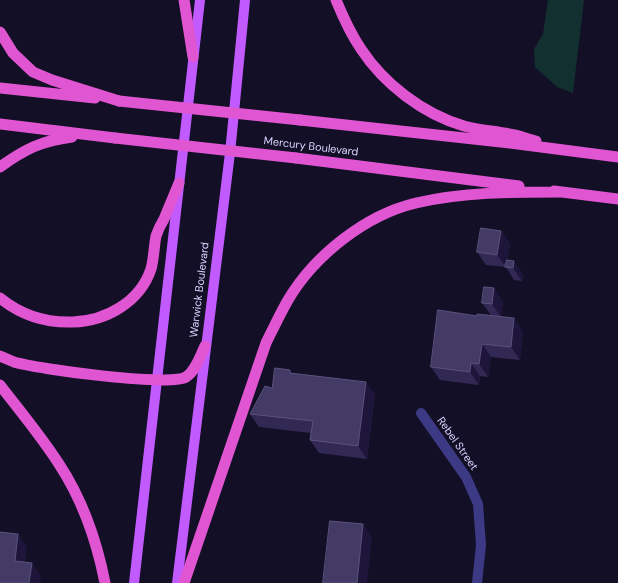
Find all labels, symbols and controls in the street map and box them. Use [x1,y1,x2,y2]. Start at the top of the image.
street label: Mercury Boulevard [263,135,359,159]
street label: Warwick Boulevard [188,241,212,339]
street label: Rebel Street [434,415,480,473]

